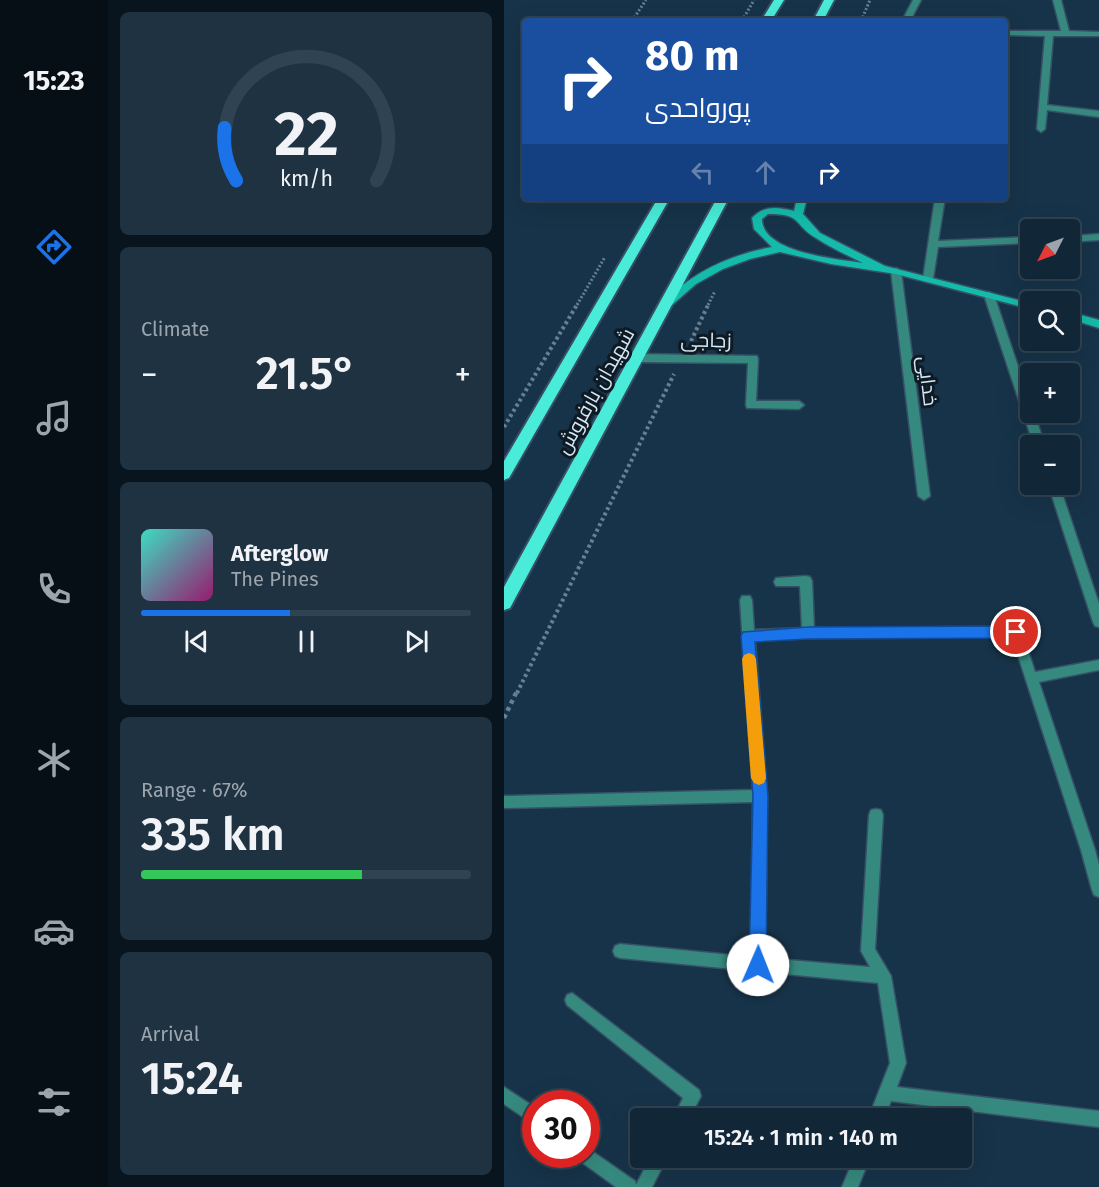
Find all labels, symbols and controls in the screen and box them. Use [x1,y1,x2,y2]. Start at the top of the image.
text: 80 m [645,31,739,81]
icon: right [546,42,624,120]
text: 15:23 [23,65,85,97]
text: پورواحدی [645,92,751,124]
text: 22 [274,97,338,172]
icon: left [686,156,719,189]
icon: ahead [749,156,782,189]
icon: right [812,156,845,189]
text: km/h [279,166,333,192]
north arrow [1020,219,1080,279]
map controls [1020,219,1080,495]
icon: directions [33,226,75,268]
button: search [1020,291,1080,351]
text: Climate [141,317,209,341]
street label: شهیدان بارفروش [551,324,640,459]
street label: زجاجی [680,328,732,353]
text: 21.5° [256,347,356,401]
text: − [141,355,158,395]
text: + [455,355,471,395]
street label: خدایی [912,355,943,407]
button: + [1020,363,1080,423]
icon: music [33,397,75,439]
button: − [1020,435,1080,495]
text: Afterglow [231,540,328,567]
text: The Pines [231,567,318,591]
icon: phone [33,568,75,610]
pin [990,606,1041,657]
icon: arrive [999,615,1032,648]
icon: previous [180,625,213,658]
icon: pause [290,625,323,658]
icon: next [400,625,433,658]
icon: climate [33,739,75,781]
text: Range · 67% [141,778,248,802]
text: 335 km [141,808,285,862]
icon: car [33,910,75,952]
position arrow [726,933,790,997]
text: Arrival [141,1022,200,1046]
text: 15:24 [141,1052,243,1106]
icon: filters [33,1081,75,1123]
speed limit sign: 30 [522,1090,600,1168]
text: 15:24 · 1 min · 140 m [704,1124,898,1151]

